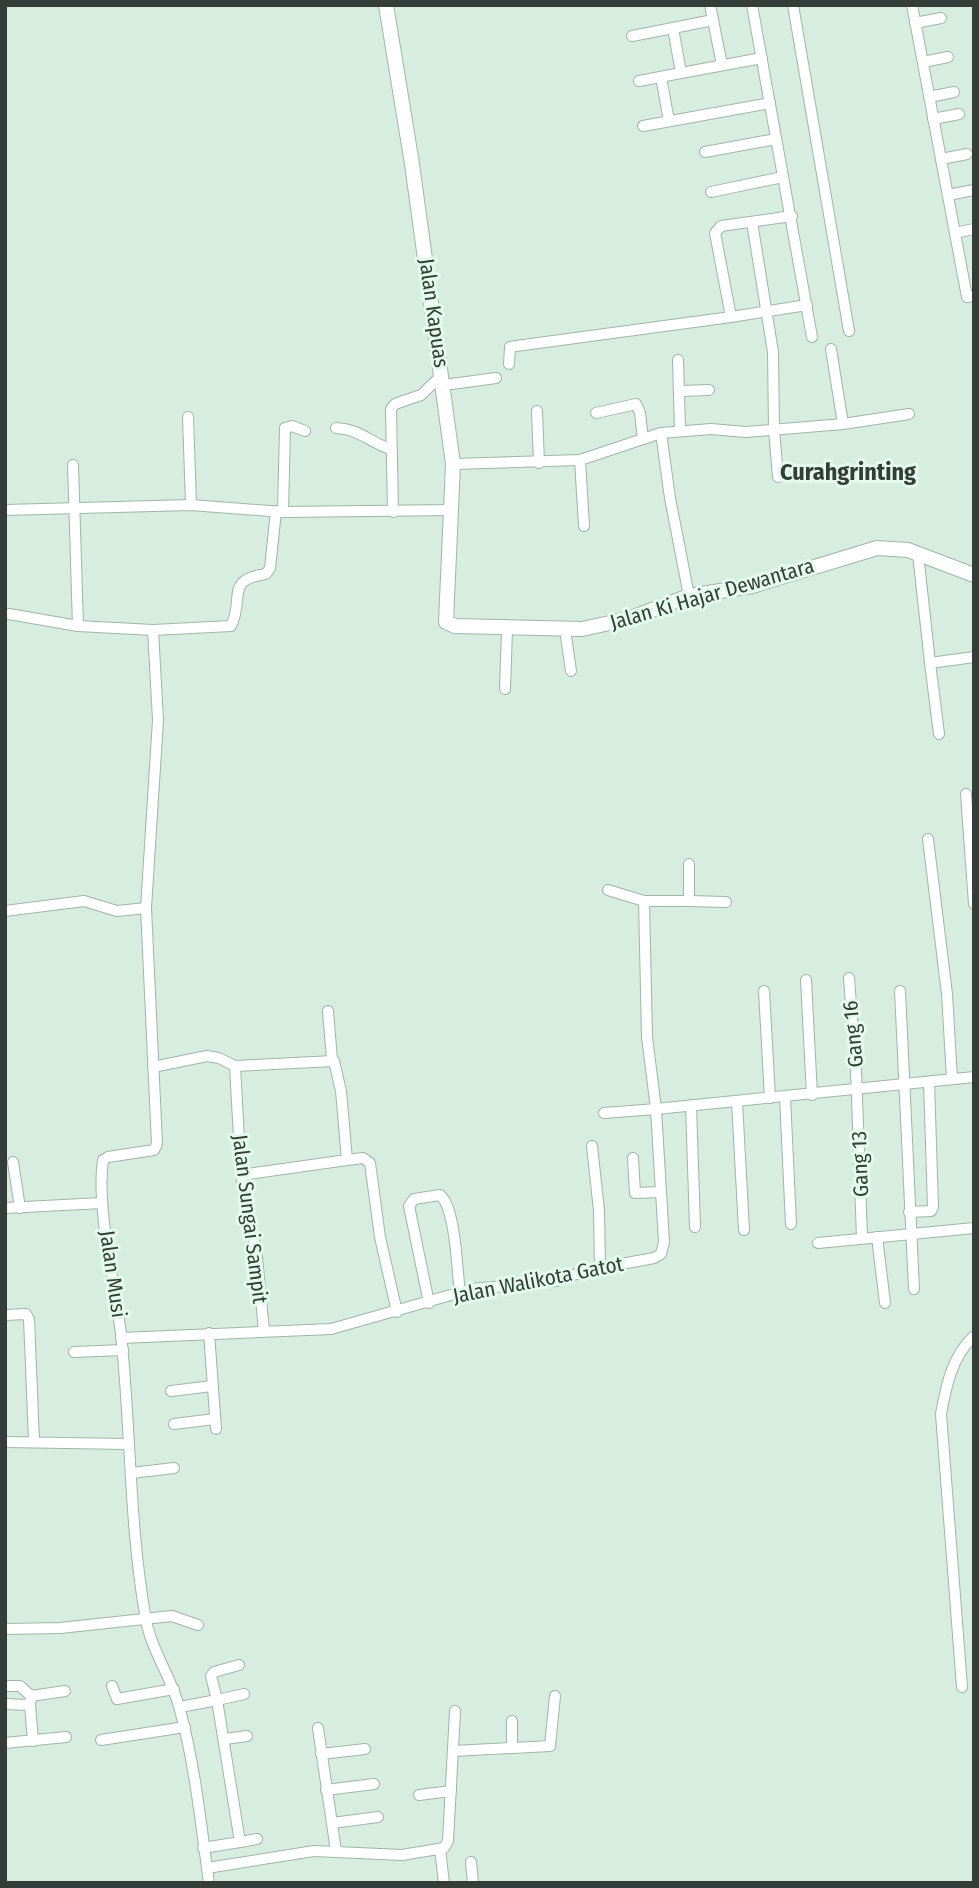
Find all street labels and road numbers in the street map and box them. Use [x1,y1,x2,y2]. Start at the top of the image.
street label: Jalan Kapuas [413,257,455,369]
street label: Jalan Ki Hajar Dewantara [607,552,817,636]
street label: Gang 16 [837,1000,869,1068]
street label: Gang 13 [846,1131,874,1197]
street label: Jalan Sungai Sampit [227,1133,273,1305]
street label: Jalan Musi [94,1229,132,1319]
street label: Jalan Walikota Gatot [451,1251,625,1309]

